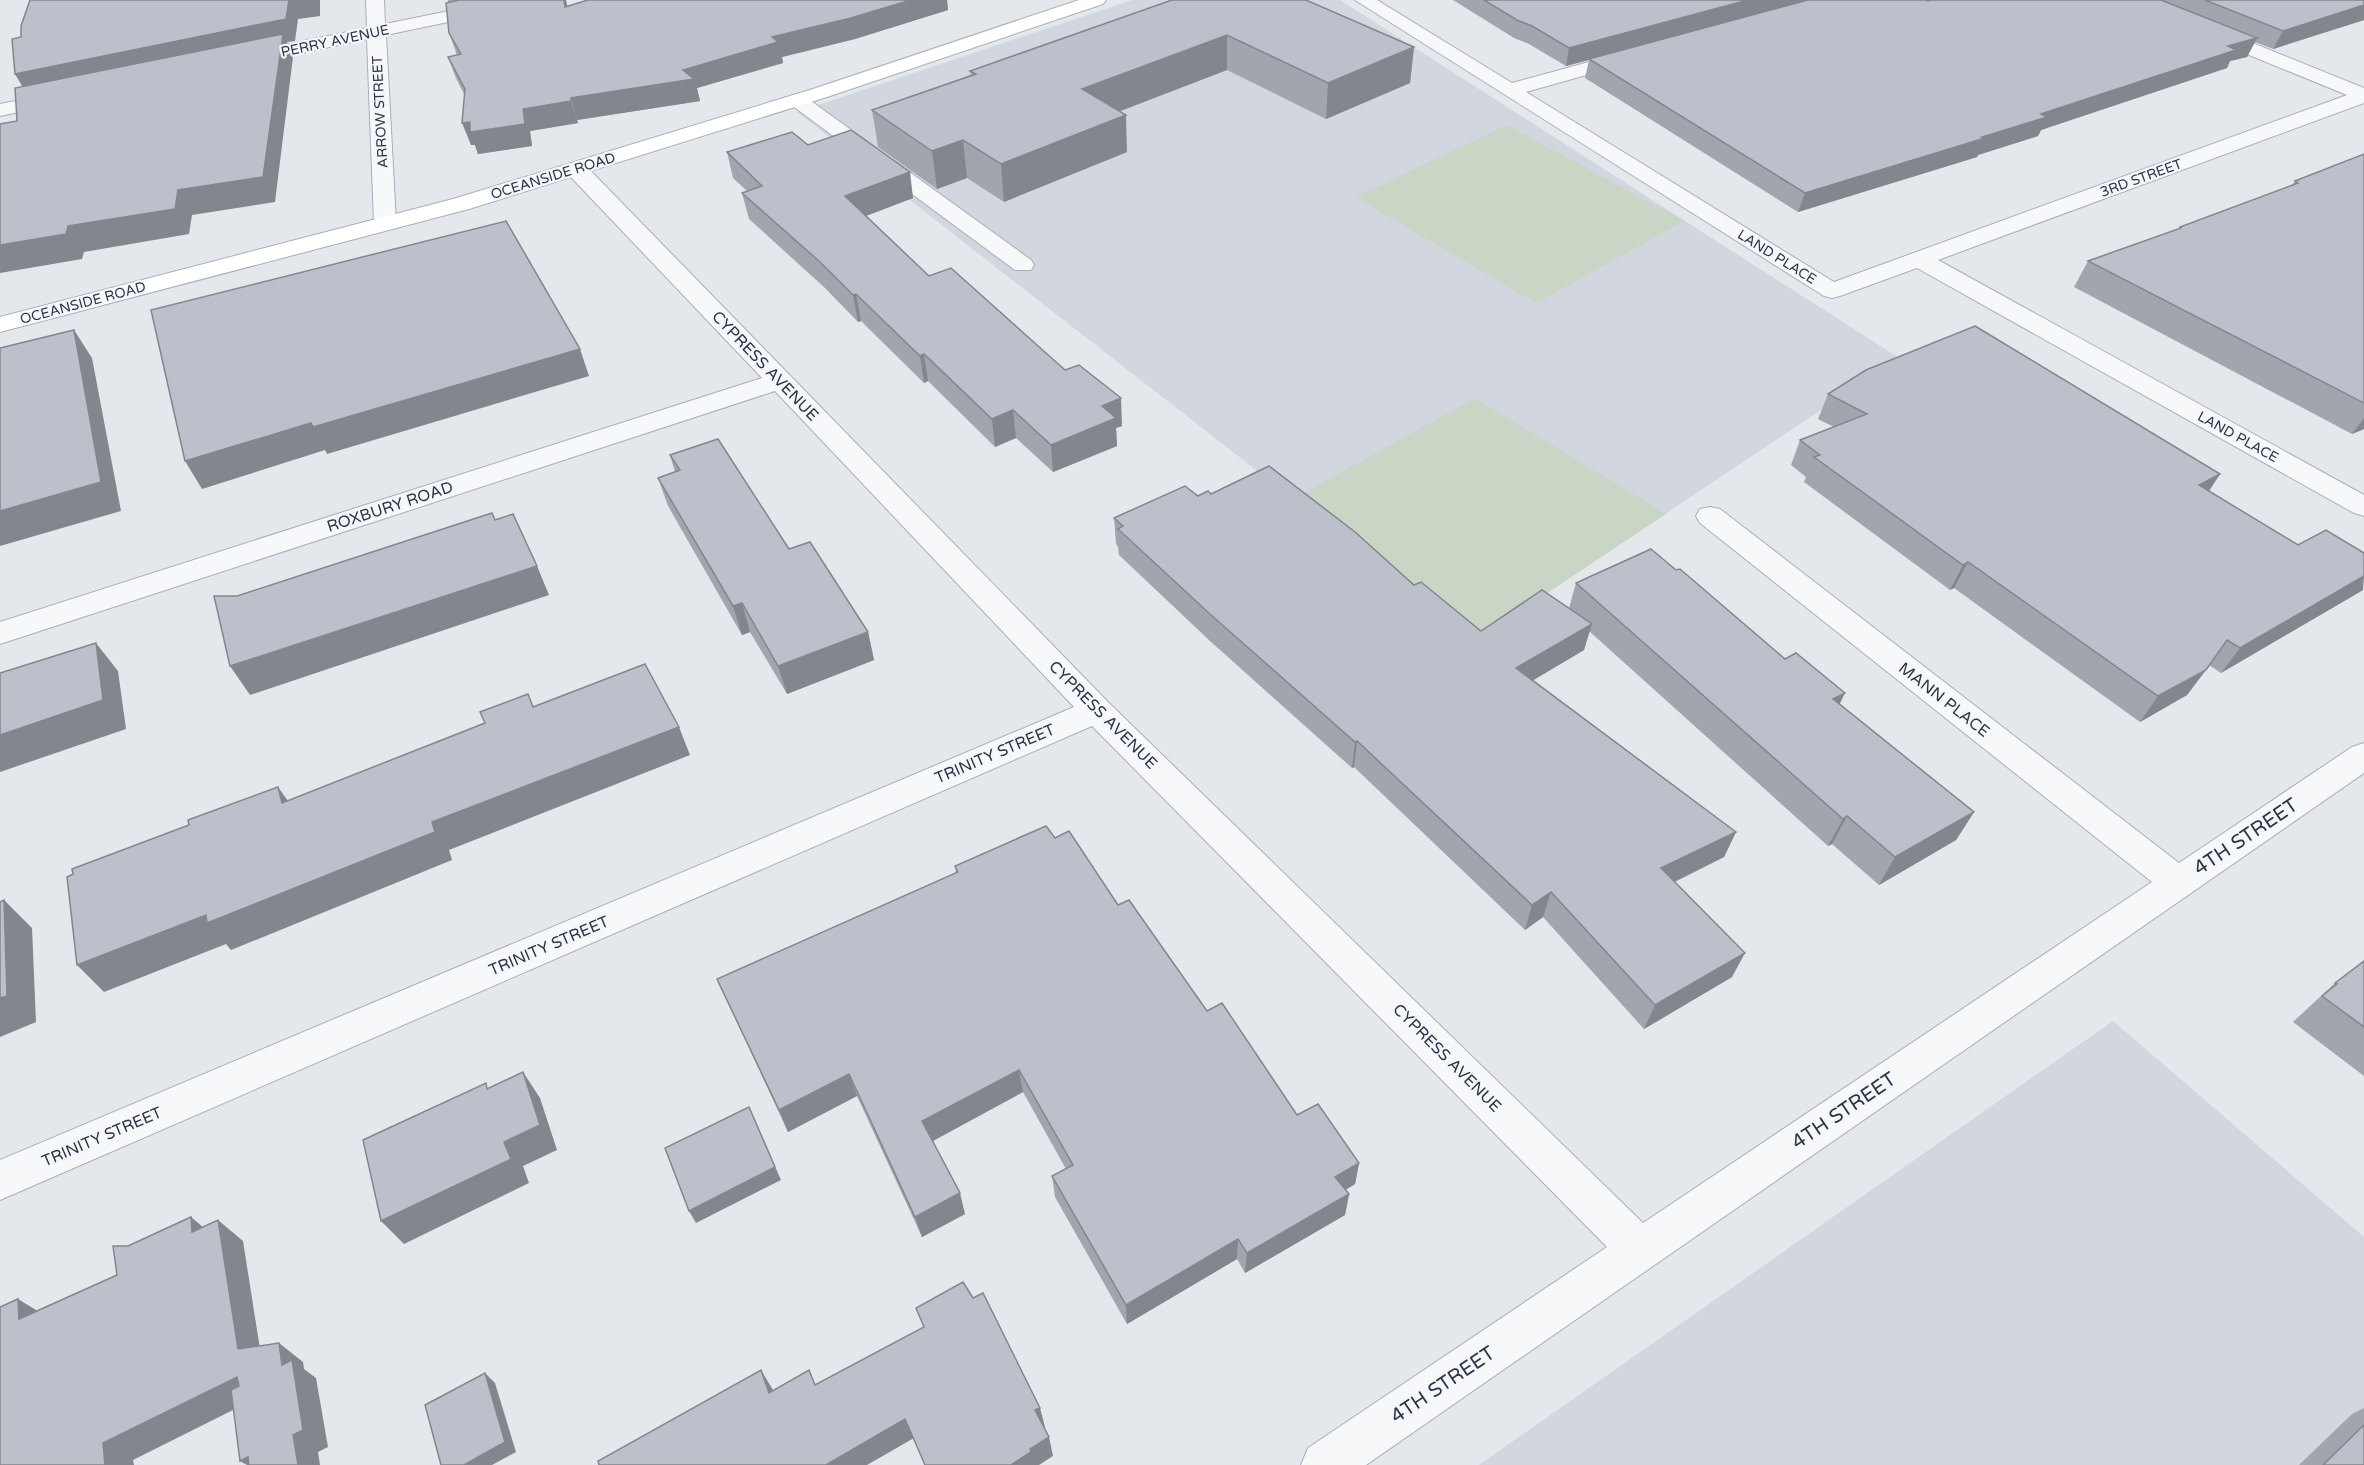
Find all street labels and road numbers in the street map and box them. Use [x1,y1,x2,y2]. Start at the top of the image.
street label: PERRY AVENUE [279,21,391,61]
street label: ARROW STREET [369,55,391,169]
street label: OCEANSIDE ROAD [489,149,617,203]
street label: 3RD STREET [2098,155,2185,201]
street label: LAND PLACE [1734,226,1820,288]
street label: OCEANSIDE ROAD [18,278,148,328]
street label: CYPRESS AVENUE [707,307,823,425]
street label: LAND PLACE [2195,408,2281,466]
street label: ROXBURY ROAD [324,477,456,537]
street label: CYPRESS AVENUE [1045,657,1161,773]
street label: MANN PLACE [1895,658,1993,742]
street label: TRINITY STREET [932,720,1058,788]
street label: 4TH STREET [2189,793,2303,881]
street label: TRINITY STREET [486,912,612,980]
street label: CYPRESS AVENUE [1389,1000,1505,1116]
street label: 4TH STREET [1787,1067,1901,1155]
street label: TRINITY STREET [39,1103,165,1171]
street label: 4TH STREET [1386,1341,1500,1429]

